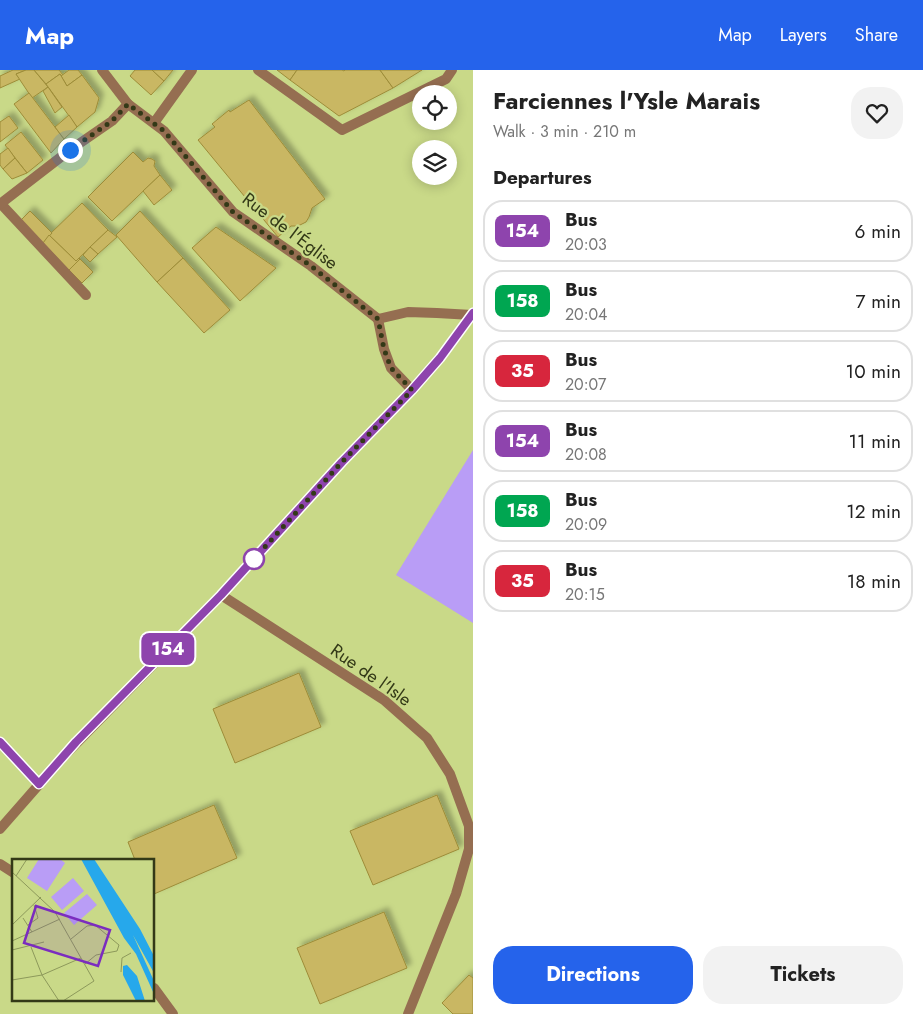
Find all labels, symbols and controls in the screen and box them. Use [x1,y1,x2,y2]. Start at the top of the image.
text: Map [25,18,74,53]
text: Map [718,22,752,48]
text: Layers [780,22,827,48]
text: Share [855,22,898,48]
text: Farciennes l'Ysle Marais [493,83,760,118]
map controls [412,85,457,185]
button: locate [412,85,457,130]
button: heart [851,87,903,139]
text: Walk · 3 min · 210 m [493,120,636,143]
your location [58,138,83,163]
button: layers [412,140,457,185]
text: Departures [493,164,592,191]
street label: Rue de l'Église [237,186,343,276]
text: Bus [565,206,597,233]
text: 154 [506,218,539,244]
text: 6 min [855,218,901,245]
text: 20:03 [565,233,607,256]
text: Bus [565,276,597,303]
text: 158 [506,288,539,314]
text: 7 min [856,288,901,315]
text: 20:04 [565,303,607,326]
text: Bus [565,346,597,373]
text: 35 [511,358,534,384]
text: 10 min [846,358,901,385]
text: 20:07 [565,373,607,396]
text: Bus [565,416,597,443]
text: 154 [506,428,539,454]
text: 11 min [848,428,901,455]
text: 20:08 [565,443,607,466]
text: Bus [565,486,597,513]
text: 158 [506,498,539,524]
text: 12 min [846,498,901,525]
text: 20:09 [565,513,607,536]
unlabelled marker [243,548,265,570]
text: Bus [565,556,597,583]
text: 35 [511,568,534,594]
text: 18 min [847,568,901,595]
text: 20:15 [565,583,605,606]
line badge: 154 [139,633,197,665]
text: 154 [151,636,185,662]
street label: Rue de l'Isle [325,638,417,712]
inset map [12,859,155,1002]
button: Directions [493,946,693,1004]
button: Tickets [703,946,903,1004]

